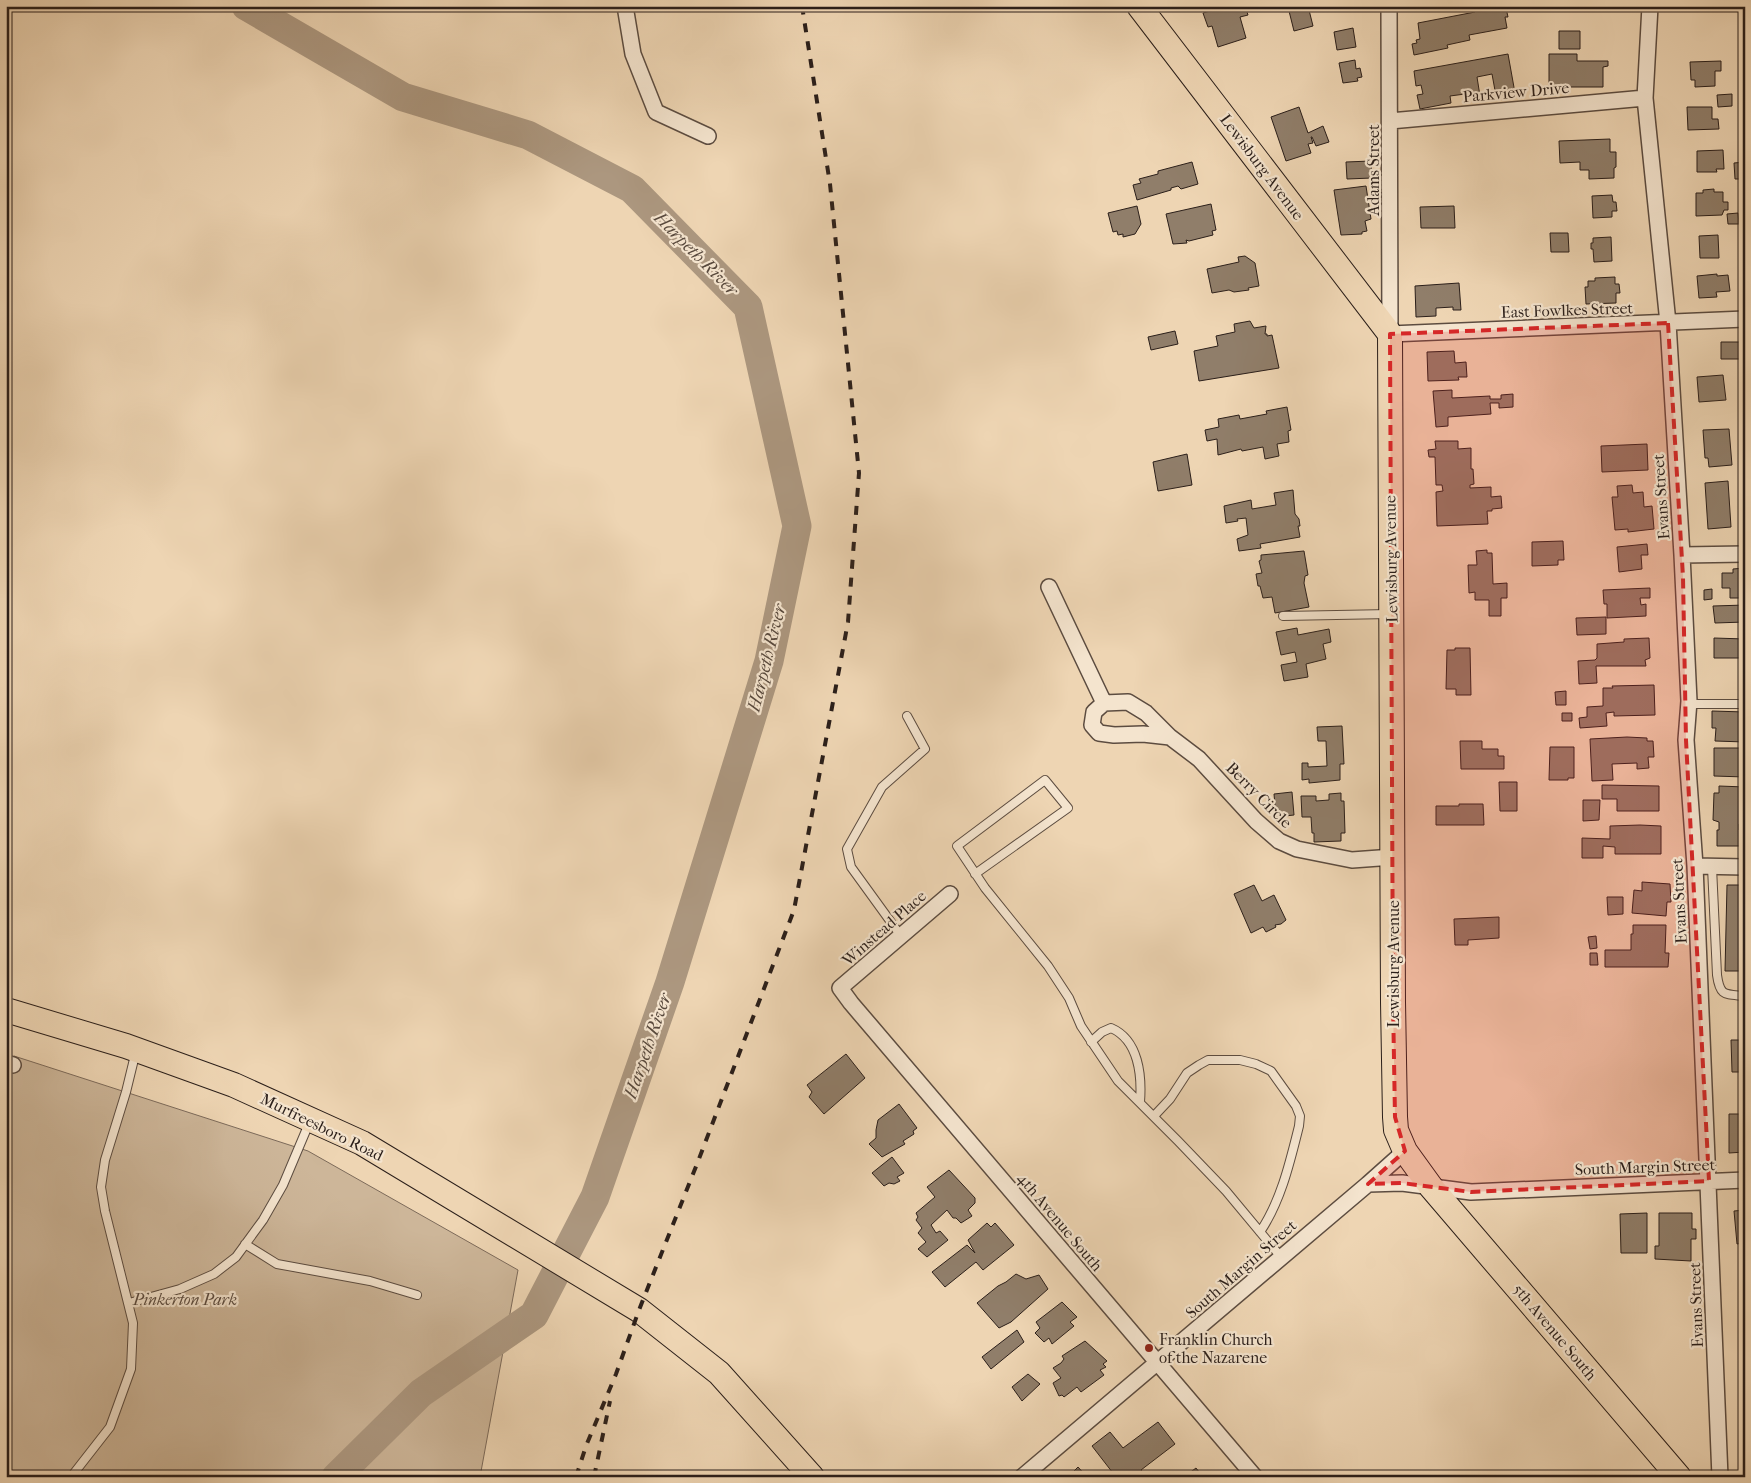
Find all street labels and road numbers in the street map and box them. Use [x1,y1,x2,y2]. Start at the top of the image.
street label: Parkview Drive [1462,78,1570,106]
street label: Lewisburg Avenue [1216,110,1308,224]
street label: Adams Street [1364,124,1383,217]
street label: East Fowlkes Street [1501,298,1634,322]
street label: Evans Street [1649,453,1673,540]
street label: Lewisburg Avenue [1380,495,1402,623]
street label: Berry Circle [1222,758,1296,832]
street label: Evans Street [1667,857,1691,944]
street label: Winstead Place [837,886,930,970]
street label: Lewisburg Avenue [1384,900,1403,1028]
street label: Murfreesboro Road [257,1089,387,1165]
street label: South Margin Street [1574,1155,1716,1179]
street label: 4th Avenue South [1013,1169,1107,1275]
street label: South Margin Street [1182,1216,1300,1322]
street label: Evans Street [1685,1262,1707,1348]
street label: 5th Avenue South [1509,1280,1601,1384]

